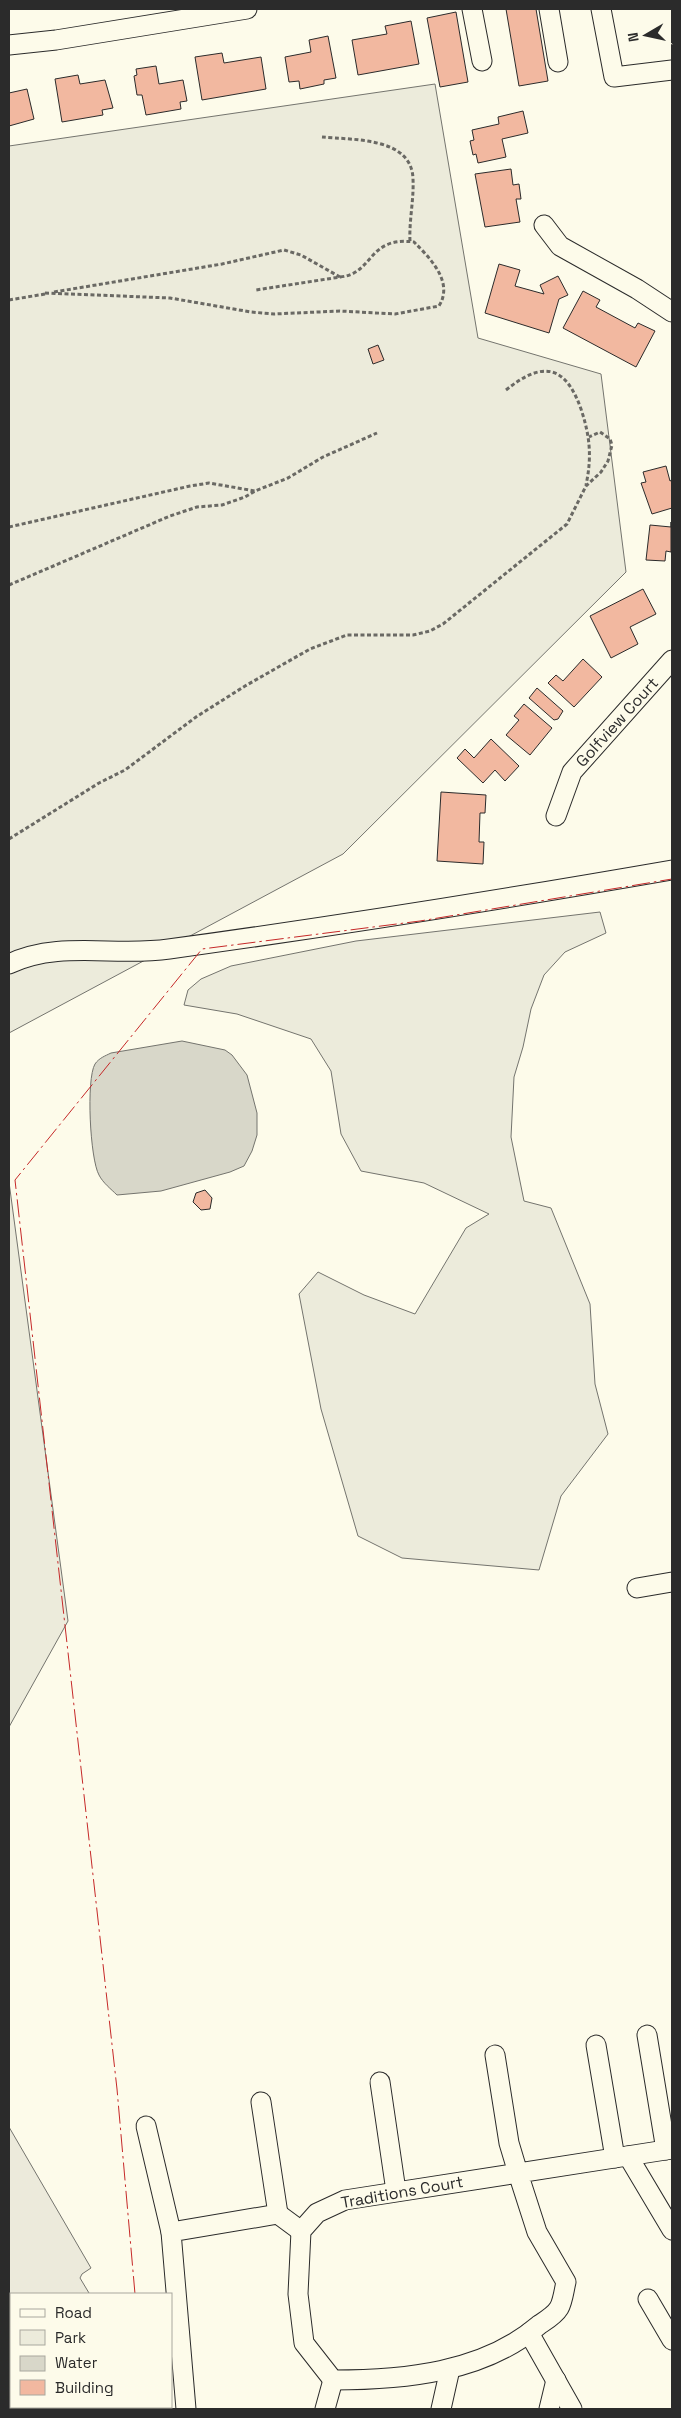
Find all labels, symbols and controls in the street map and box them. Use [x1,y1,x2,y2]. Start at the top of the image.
north arrow [621,10,671,60]
text: N [624,31,643,43]
street label: Golfview Court [571,673,663,771]
street label: Traditions Court [339,2171,465,2213]
legend [10,2293,172,2408]
text: Road [55,2303,92,2322]
text: Park [55,2328,86,2347]
text: Water [55,2353,98,2372]
text: Building [55,2378,114,2397]

